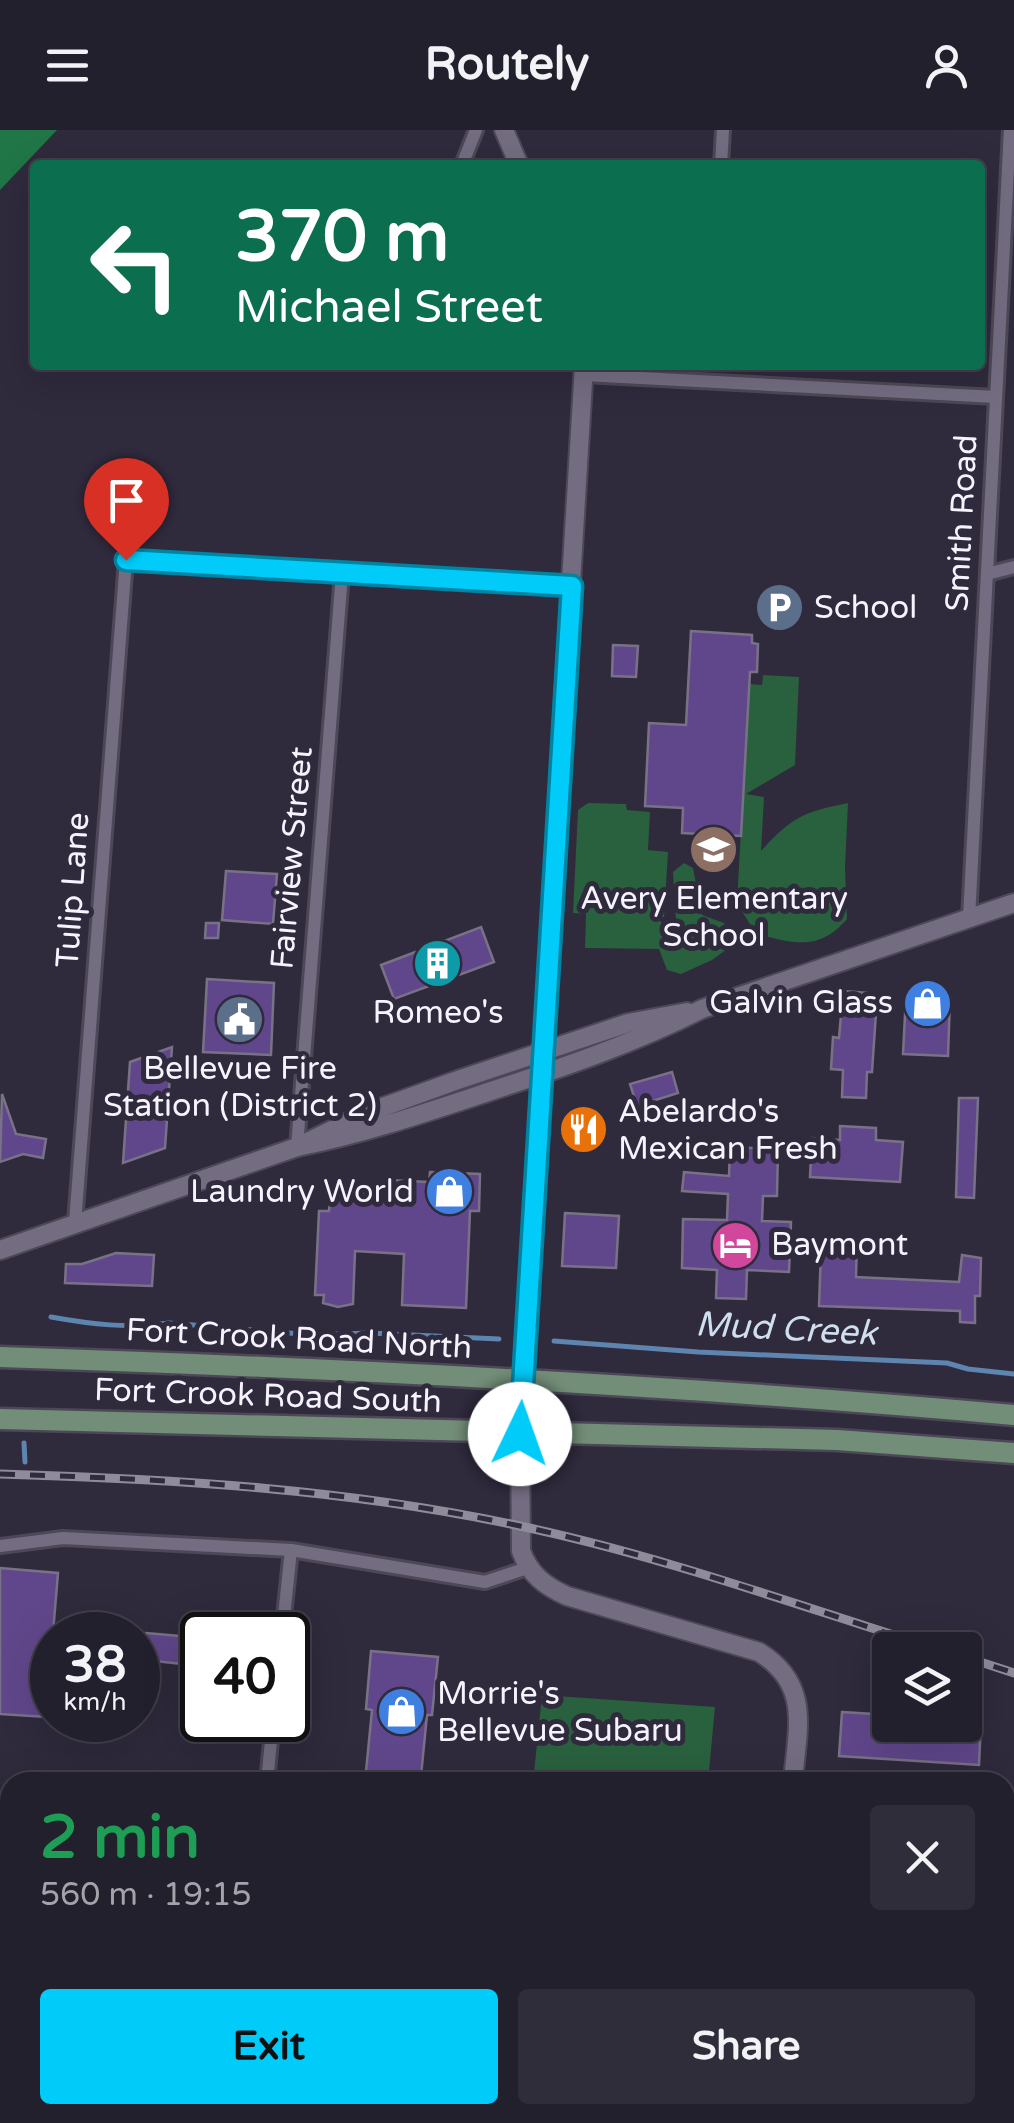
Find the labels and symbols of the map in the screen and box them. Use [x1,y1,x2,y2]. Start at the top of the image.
street label: Smith Road [938,434,986,612]
pin [84,458,169,561]
parking icon: School [753,582,805,634]
place label: School [814,589,917,627]
street label: Fairview Street [263,745,321,971]
street label: Tulip Lane [49,811,97,969]
school or university icon: Avery Elementary School [688,823,740,875]
place label: Avery Elementary School [580,880,848,955]
building icon: Romeo's [412,937,464,989]
shop icon: Galvin Glass [902,977,954,1029]
place label: Galvin Glass [709,984,893,1022]
public building icon: Bellevue Fire Station (District 2) [214,993,266,1045]
place label: Romeo's [372,994,504,1032]
place label: Bellevue Fire Station (District 2) [103,1050,377,1125]
place label: Abelardo's Mexican Fresh [618,1093,838,1168]
restaurant icon: Abelardo's Mexican Fresh [557,1104,609,1156]
shop icon: Laundry World [423,1166,475,1218]
place label: Laundry World [190,1173,414,1211]
hotel icon: Baymont [710,1219,762,1271]
place label: Baymont [771,1226,908,1264]
water label: Mud Creek [694,1303,881,1355]
street label: Fort Crook Road North [125,1311,473,1367]
street label: Fort Crook Road South [93,1371,443,1421]
position arrow [468,1382,572,1486]
speed limit sign: 40 [180,1612,310,1742]
place label: Morrie's Bellevue Subaru [437,1675,683,1750]
shop icon: Morrie's Bellevue Subaru [376,1686,428,1738]

